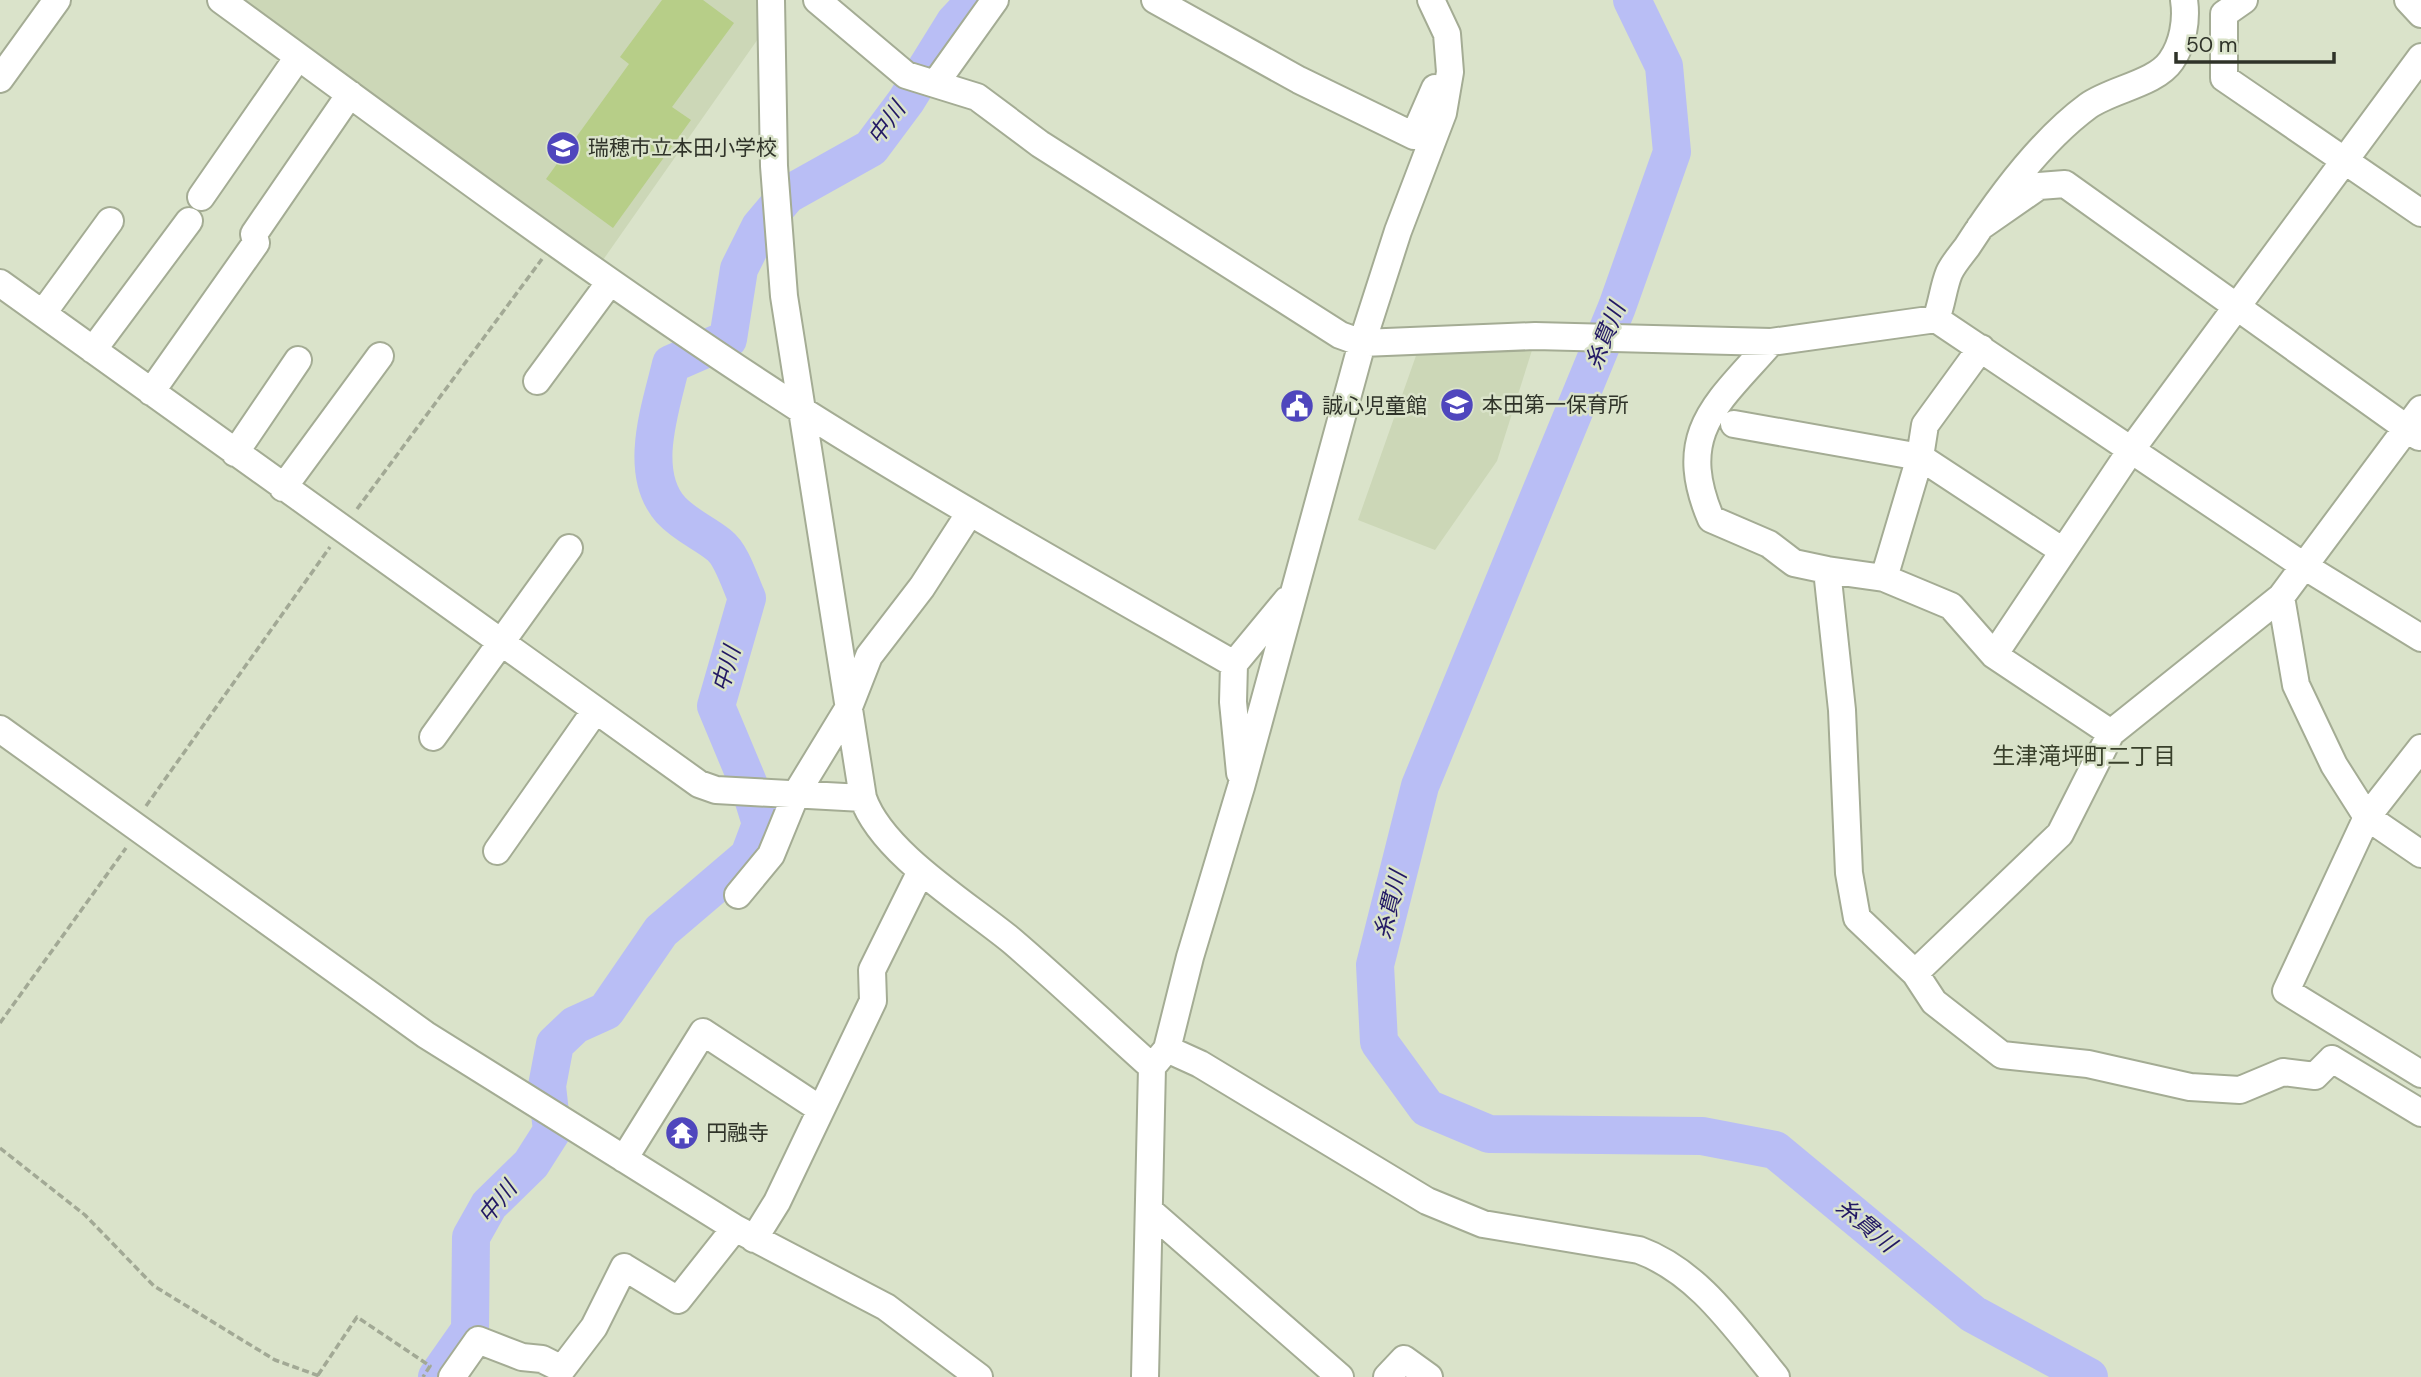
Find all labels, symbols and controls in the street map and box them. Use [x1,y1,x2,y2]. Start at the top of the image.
scale bar [2176,21,2334,65]
text: 50 m [2186,31,2237,59]
water label: 中川 [860,93,913,150]
school or university icon: 瑞穂市立本田小学校 [544,129,582,167]
place label: 瑞穂市立本田小学校 [588,134,777,162]
water label: 糸貫川 [1578,296,1633,374]
school or university icon: 本田第一保育所 [1438,386,1476,424]
public building icon: 誠心児童館 [1278,387,1316,425]
place label: 本田第一保育所 [1482,391,1629,419]
place label: 誠心児童館 [1322,392,1427,420]
water label: 中川 [705,640,748,695]
district label: 生津滝坪町二丁目 [1992,741,2176,771]
water label: 糸貫川 [1367,865,1414,942]
temple icon: 円融寺 [663,1114,701,1152]
place label: 円融寺 [706,1119,769,1147]
water label: 中川 [471,1172,525,1229]
water label: 糸貫川 [1830,1191,1904,1261]

